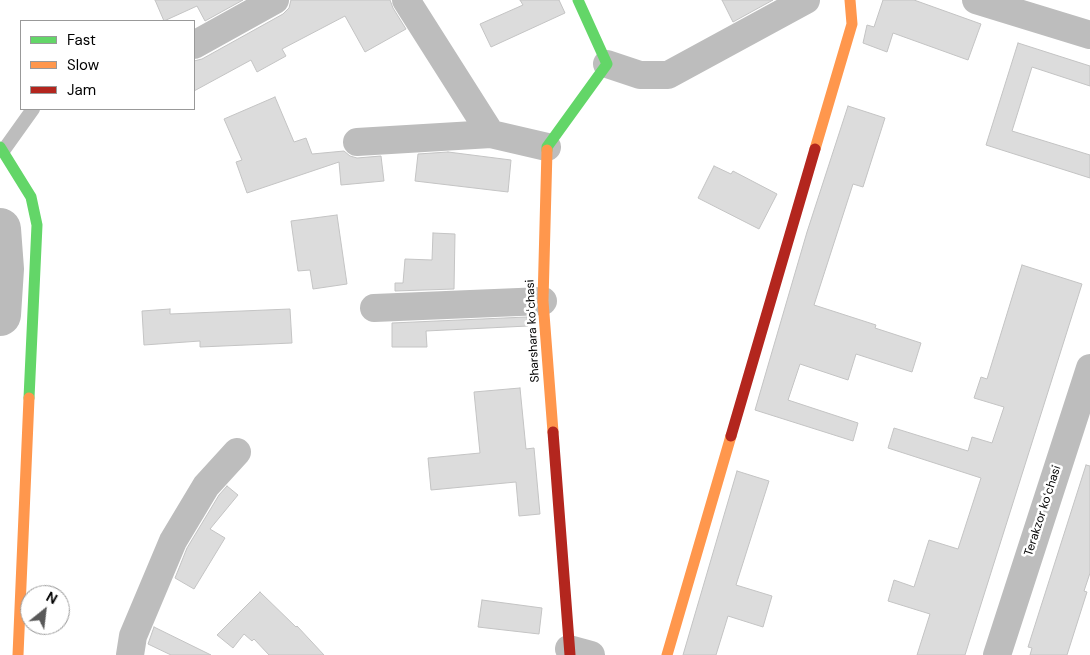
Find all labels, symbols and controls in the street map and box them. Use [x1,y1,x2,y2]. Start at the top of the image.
legend [20,20,195,110]
text: Fast [67,30,96,50]
text: Slow [67,55,99,75]
text: Jam [67,80,96,100]
street label: Sharshara koʻchasi [523,279,543,383]
street label: Terakzor koʻchasi [1022,464,1064,558]
north arrow [20,585,70,635]
text: N [43,587,61,608]

